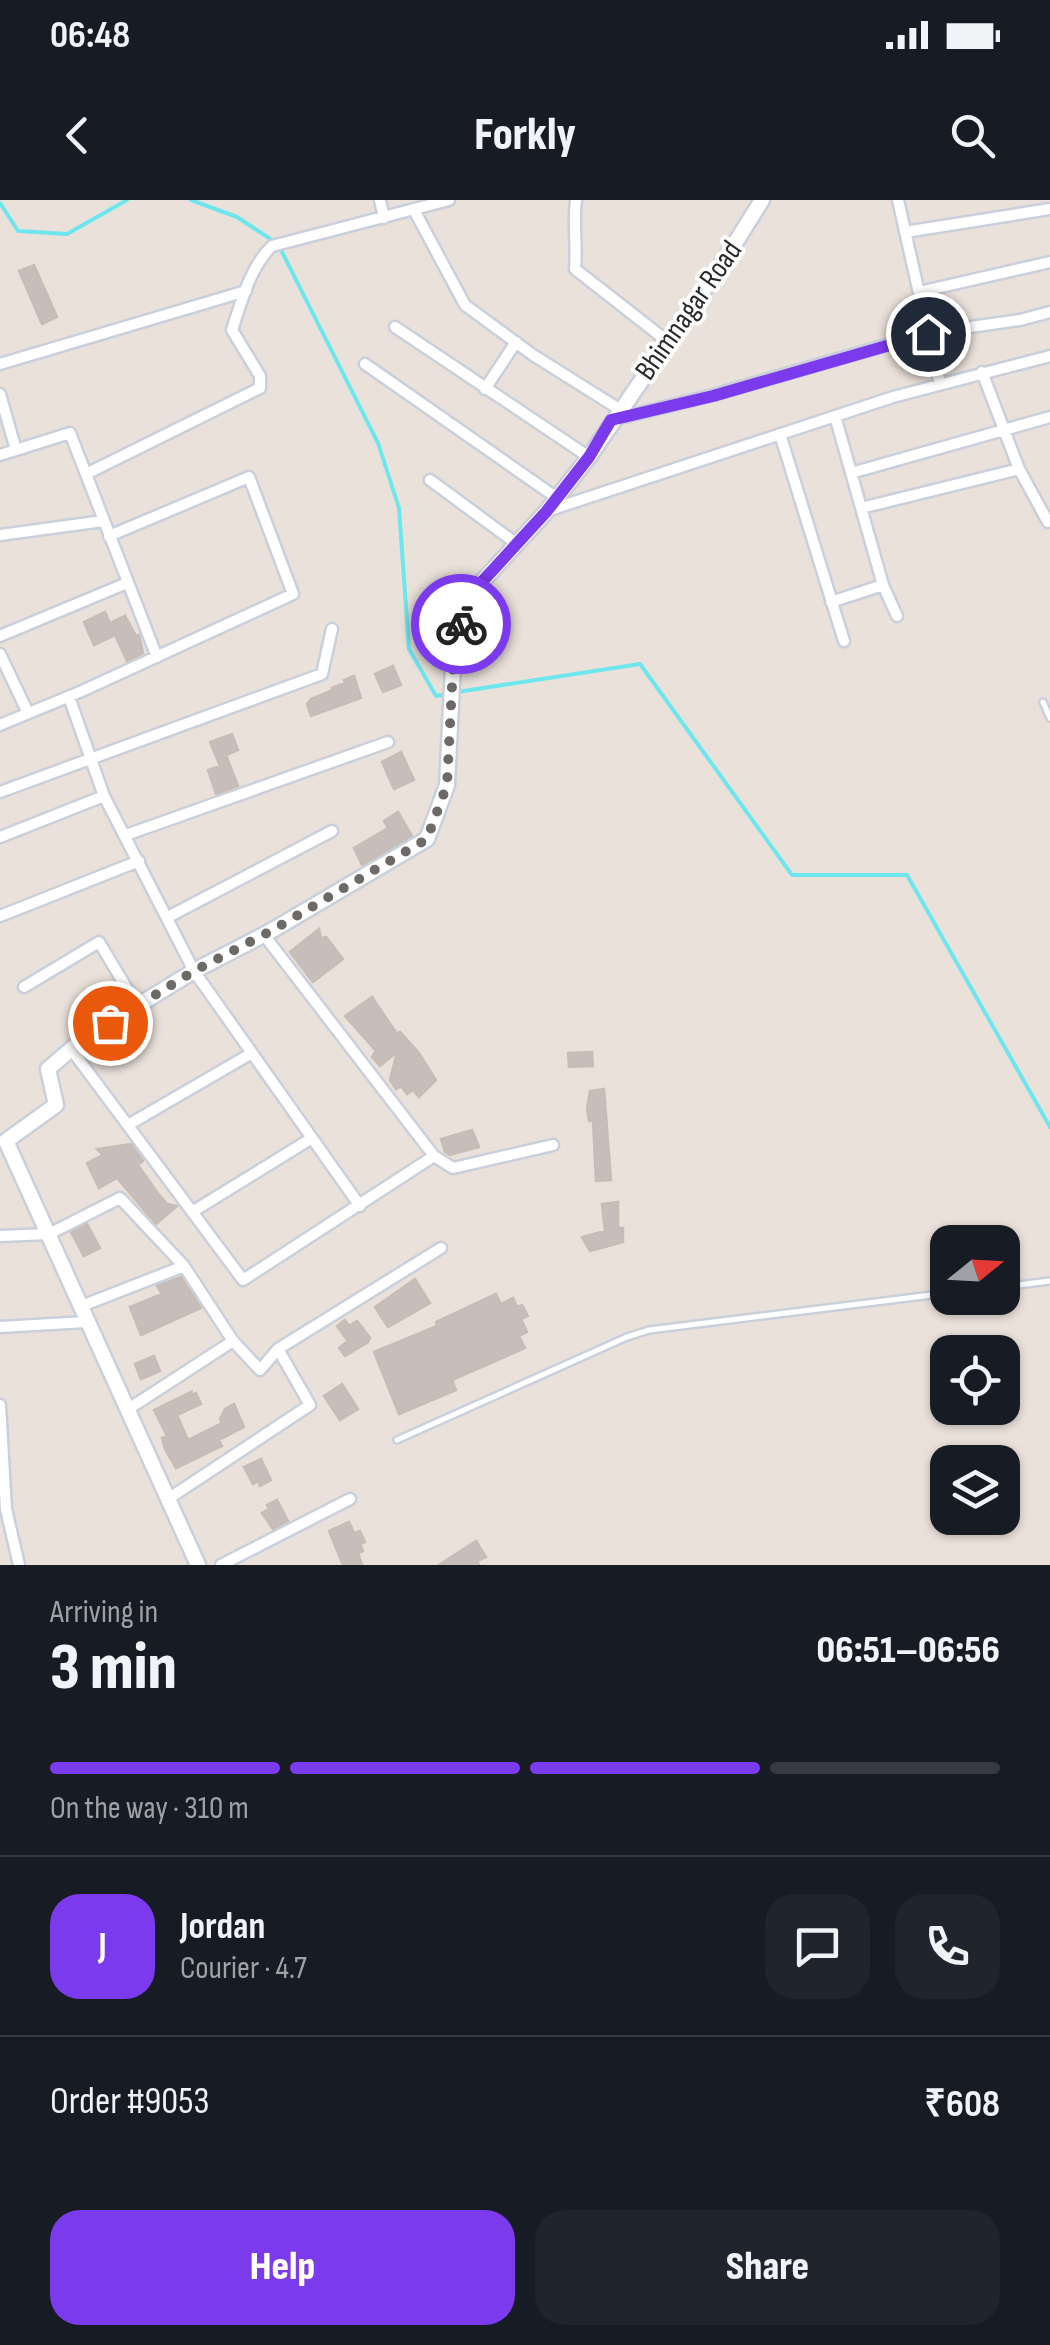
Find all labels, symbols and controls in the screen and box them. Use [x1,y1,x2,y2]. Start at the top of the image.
text: 06:48 [50,13,130,58]
icon: back [50,108,105,163]
text: Forkly [474,108,576,163]
icon: search [945,108,1000,163]
street label: Bhimnagar Road [628,234,750,387]
pin [886,292,971,377]
icon: home [901,307,956,362]
courier [411,574,511,674]
icon: bike [434,597,489,652]
pin [68,981,153,1066]
icon: bag [83,996,138,1051]
north arrow [930,1225,1020,1315]
map controls [930,1225,1020,1535]
button: locate [930,1335,1020,1425]
button: layers [930,1445,1020,1535]
text: Arriving in [50,1593,158,1632]
text: 06:51–06:56 [817,1628,1000,1673]
text: 3 min [50,1630,177,1708]
text: On the way · 310 m [50,1789,249,1828]
button: chat [765,1894,870,1999]
button: phone [895,1894,1000,1999]
text: Jordan [180,1904,265,1949]
text: J [98,1924,107,1969]
text: Courier · 4.7 [180,1949,307,1988]
text: Order #9053 [50,2079,209,2124]
text: ₹608 [924,2082,1000,2127]
button: Help [50,2210,515,2325]
button: Share [535,2210,1000,2325]

